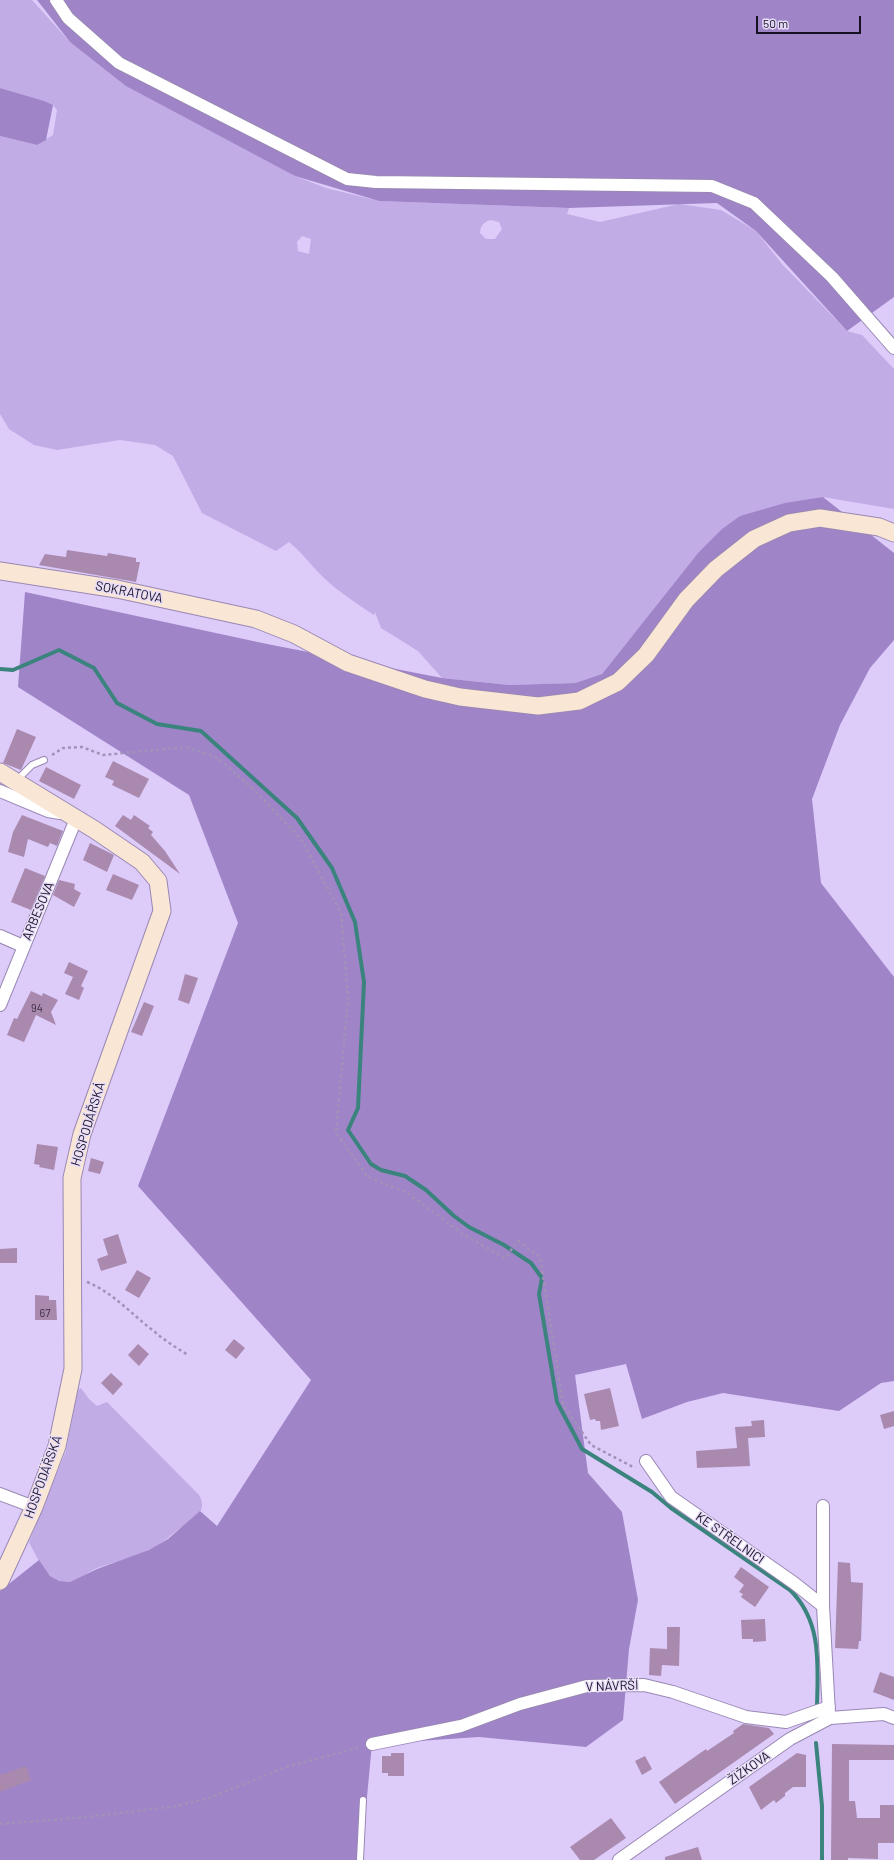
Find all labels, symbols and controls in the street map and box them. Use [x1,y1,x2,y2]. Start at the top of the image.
scale bar [758,8,863,34]
text: 50 m [763,16,788,30]
street label: SOKRATOVA [94,578,164,606]
street label: ARBESOVA [19,880,57,942]
house number: 94 [31,1001,43,1015]
street label: HOSPODÁŘSKÁ [68,1080,108,1168]
house number: 67 [40,1306,50,1320]
street label: HOSPODÁŘSKÁ [21,1433,65,1521]
street label: KE STŘELNICI [693,1509,767,1567]
street label: V NÁVRŠÍ [585,1677,639,1695]
street label: ŽIŽKOVA [725,1748,773,1788]

